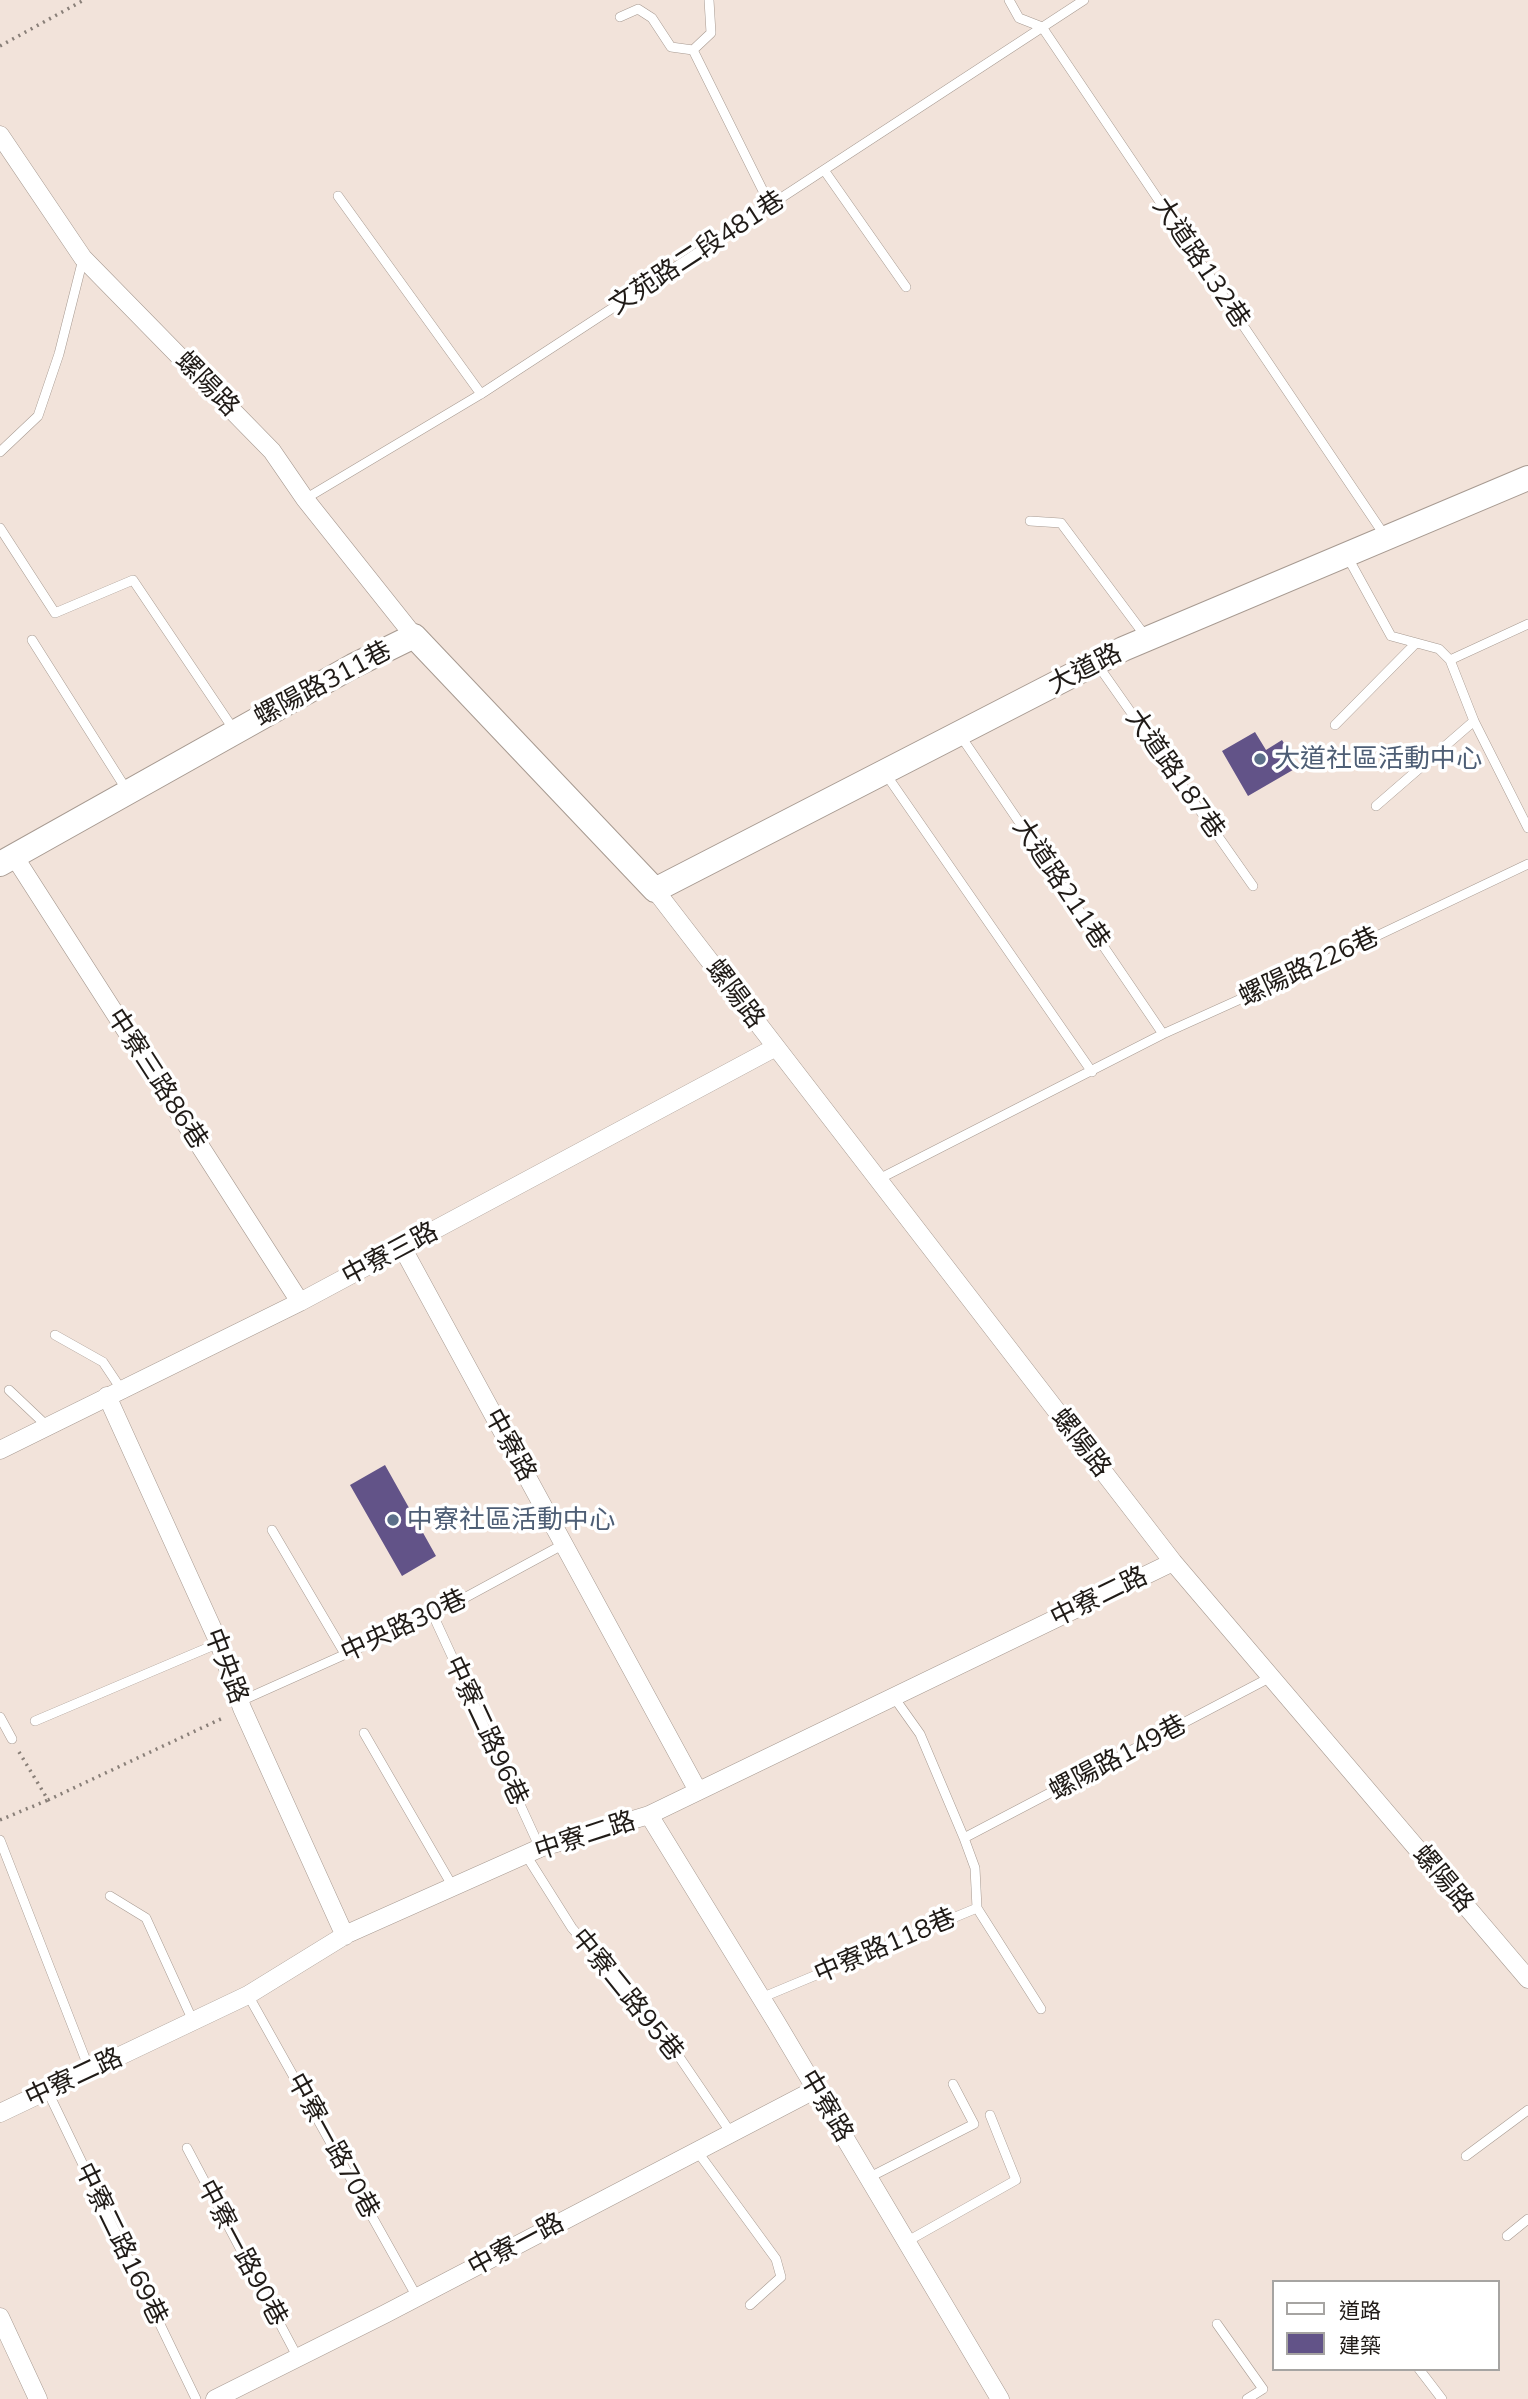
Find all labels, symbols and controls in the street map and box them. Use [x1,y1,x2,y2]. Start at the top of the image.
street label: 文苑路二段481巷 [603,185,791,321]
street label: 大道路132巷 [1146,192,1256,334]
street label: 螺陽路 [169,345,245,423]
street label: 螺陽路311巷 [249,635,397,733]
street label: 大道路 [1043,637,1127,701]
street label: 大道路187巷 [1119,703,1231,845]
place label: 大道社區活動中心 [1274,743,1482,775]
marker: 大道社區活動中心 [1252,751,1268,767]
street label: 大道路211巷 [1006,813,1116,955]
street label: 螺陽路226巷 [1234,921,1384,1013]
street label: 螺陽路 [699,953,771,1035]
street label: 中寮三路86巷 [100,1003,214,1155]
street label: 中寮三路 [337,1216,443,1292]
street label: 中寮路 [477,1403,543,1487]
street label: 螺陽路 [1045,1403,1117,1483]
place label: 中寮社區活動中心 [407,1504,615,1536]
marker: 中寮社區活動中心 [385,1512,401,1528]
street label: 中寮二路 [1045,1560,1153,1634]
street label: 中央路30巷 [336,1583,472,1669]
street label: 中央路 [197,1624,255,1708]
street label: 中寮二路96巷 [438,1651,534,1811]
street label: 螺陽路149巷 [1044,1709,1192,1807]
street label: 中寮二路 [531,1805,639,1867]
street label: 螺陽路 [1406,1839,1480,1919]
street label: 中寮路118巷 [809,1902,961,1990]
street label: 中寮二路95巷 [564,1923,690,2067]
street label: 中寮二路 [20,2042,128,2114]
street label: 中寮路 [793,2065,859,2147]
street label: 中寮一路70巷 [280,2068,386,2224]
street label: 中寮二路169巷 [68,2158,174,2330]
street label: 中寮一路90巷 [190,2175,294,2331]
street label: 中寮一路 [463,2207,569,2283]
legend [1272,2280,1500,2371]
text: 道路 [1339,2297,1381,2323]
text: 建築 [1339,2332,1381,2358]

